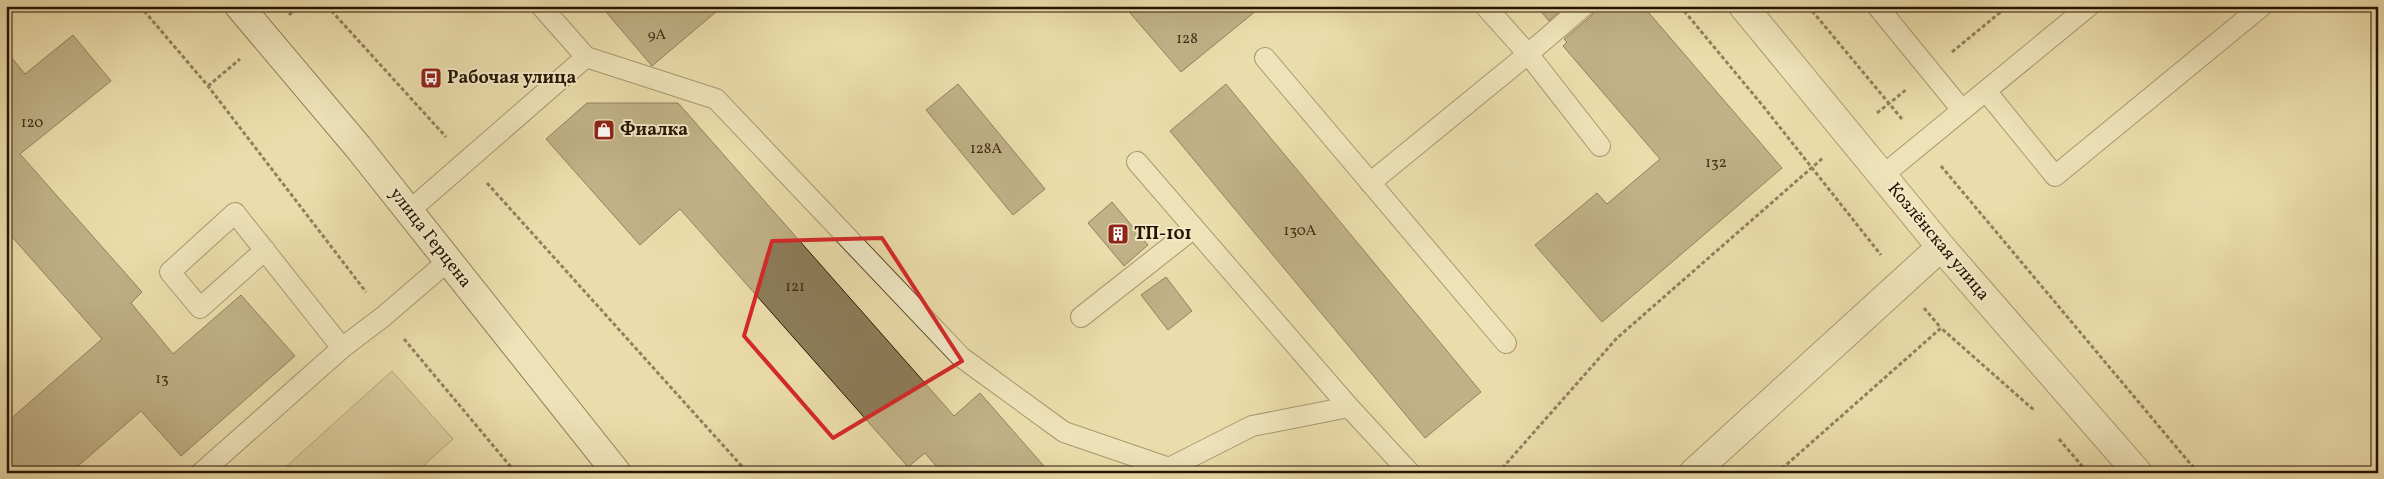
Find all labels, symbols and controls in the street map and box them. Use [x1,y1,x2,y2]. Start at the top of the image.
house number: 9А [648,25,667,46]
house number: 128 [1176,29,1198,50]
bus stop icon: Рабочая улица [419,66,443,90]
place label: Рабочая улица [447,66,576,91]
house number: 120 [21,113,43,134]
shop icon: Фиалка [592,118,616,142]
place label: Фиалка [620,118,688,143]
house number: 128А [970,139,1002,160]
house number: 132 [1705,153,1727,174]
street label: Козлёнская улица [1881,178,1995,306]
street label: улица Герцена [383,183,477,293]
house number: 130А [1284,221,1317,242]
building icon: ТП-101 [1106,222,1130,246]
place label: ТП-101 [1134,222,1192,247]
house number: 121 [785,277,805,298]
house number: 13 [155,369,169,390]

